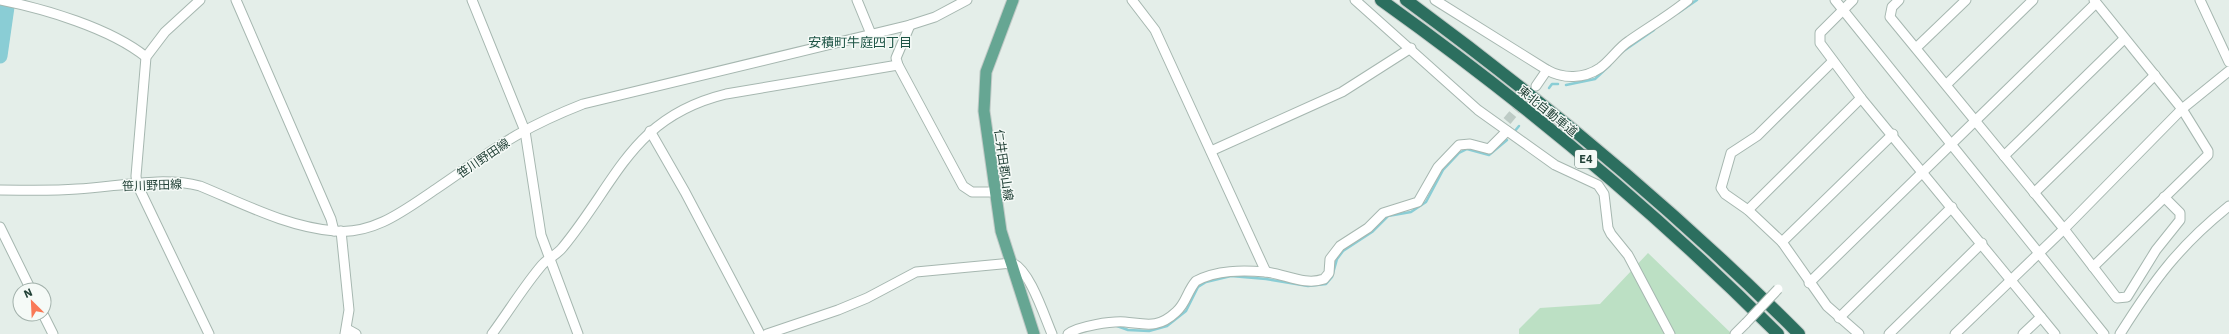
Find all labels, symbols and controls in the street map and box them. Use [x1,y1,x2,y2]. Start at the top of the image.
district label: 安積町牛庭四丁目 [808,34,912,51]
street label: 東北自動車道 [1515,83,1581,139]
street label: 仁井田郡山線 [992,128,1016,202]
street label: 笹川野田線 [454,135,512,181]
road number: E4 [1575,150,1597,168]
street label: 笹川野田線 [122,176,182,194]
north arrow [12,282,52,322]
text: N [21,285,34,301]

